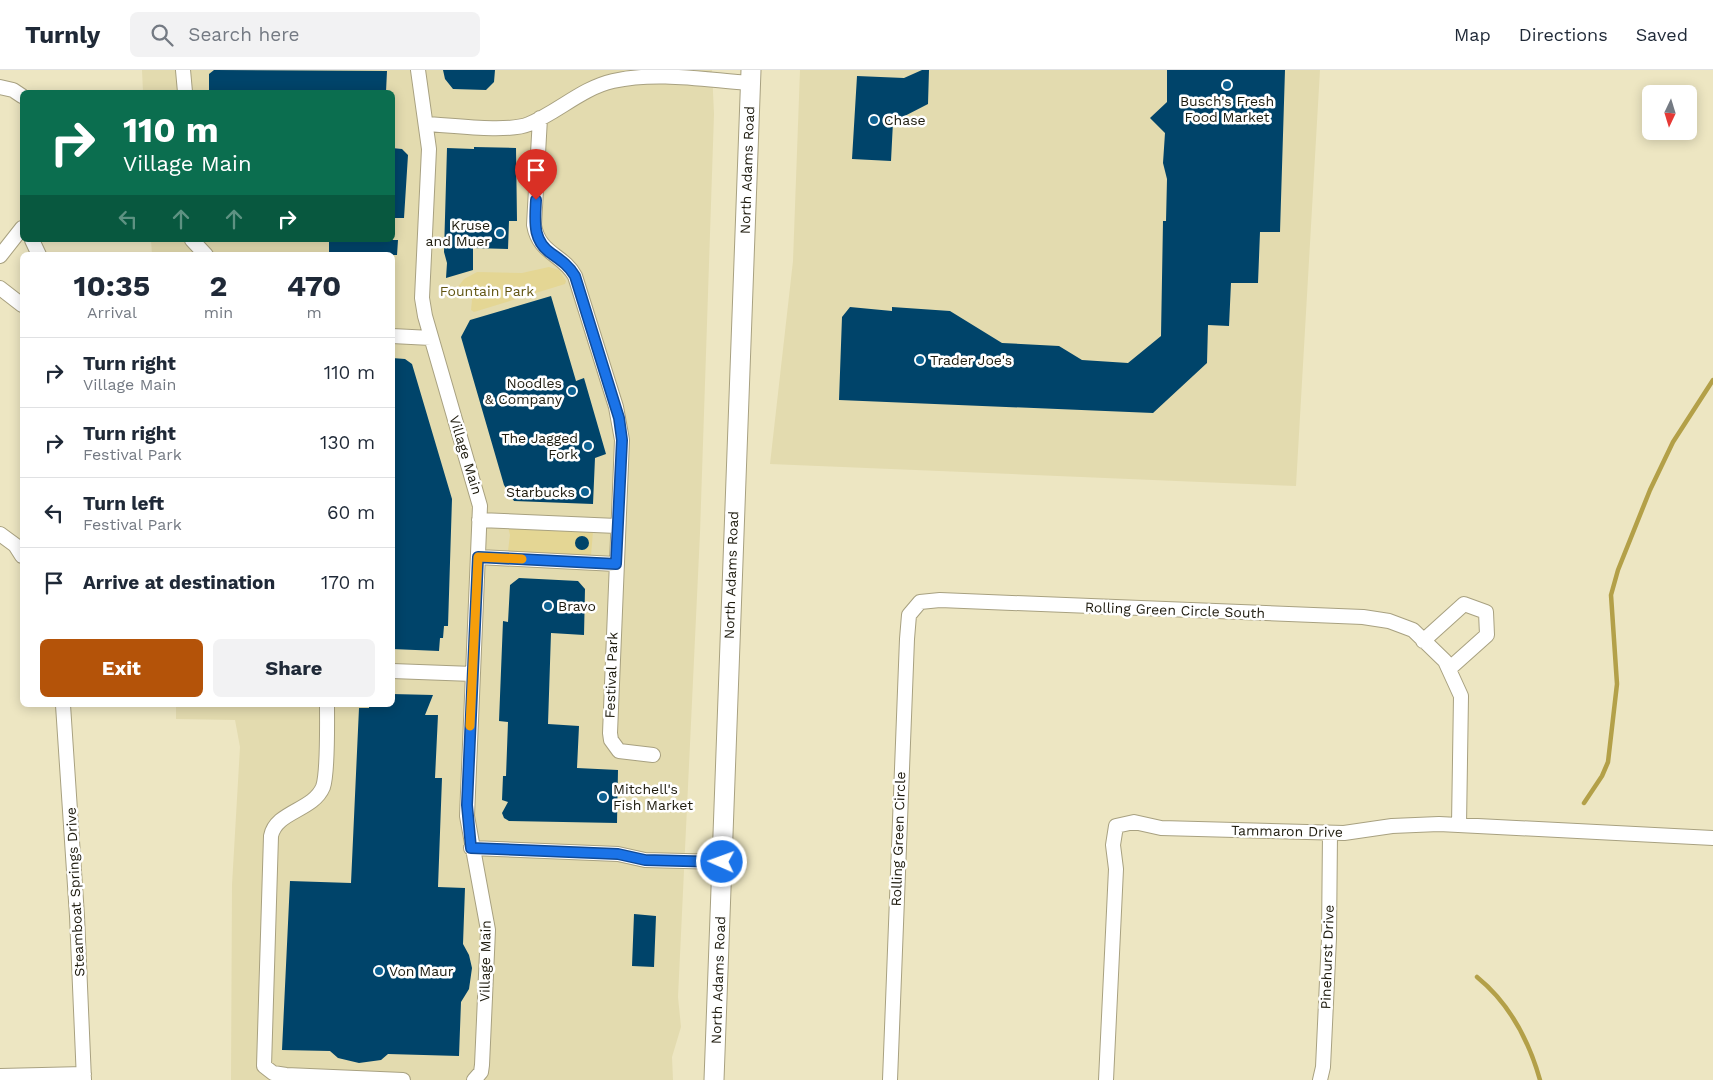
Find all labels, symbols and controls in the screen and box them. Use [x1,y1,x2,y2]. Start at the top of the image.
search box [130,12,480,57]
text: Turnly [25,21,100,49]
icon: search [148,21,176,49]
text: Search here [188,23,300,46]
text: Map [1454,24,1491,45]
text: Directions [1519,24,1608,45]
text: Saved [1636,24,1688,45]
marker: Busch's Fresh Food Market [1221,79,1233,91]
north arrow [1642,85,1698,140]
map controls [1642,85,1697,140]
place label: Busch's Fresh Food Market [1180,93,1274,125]
street label: North Adams Road [737,106,757,234]
text: 110 m [123,109,219,151]
icon: right [40,110,105,175]
place label: Chase [884,112,926,128]
marker: Chase [868,114,880,126]
pin [515,149,557,200]
text: Village Main [123,151,252,176]
icon: arrive [522,156,550,184]
icon: left [114,205,142,233]
icon: ahead [167,205,195,233]
icon: ahead [220,205,248,233]
icon: right [273,205,301,233]
place label: Kruse and Muer [426,217,490,249]
marker: Kruse and Muer [494,227,506,239]
text: 10:35 [74,268,150,303]
text: 2 [210,268,227,303]
text: 470 [287,268,341,303]
park label: Fountain Park [440,283,534,299]
text: Arrival [87,303,137,322]
text: min [204,303,233,322]
text: m [306,303,322,322]
text: Turn right [83,352,176,375]
place label: Trader Joe's [930,352,1012,368]
marker: Trader Joe's [914,354,926,366]
icon: right [40,359,68,387]
text: 110 m [324,361,375,384]
text: Village Main [83,375,176,394]
place label: Noodles & Company [485,375,563,407]
marker: Noodles & Company [566,385,578,397]
street label: Village Main [446,414,486,496]
text: Turn right [83,422,176,445]
icon: right [40,429,68,457]
place label: The Jagged Fork [501,430,578,462]
text: 130 m [320,431,375,454]
marker: The Jagged Fork [582,440,594,452]
text: Festival Park [83,445,182,464]
place label: Starbucks [506,484,575,500]
marker: Starbucks [579,486,591,498]
text: Turn left [83,492,164,515]
icon: left [40,499,68,527]
text: 60 m [327,501,375,524]
street label: North Adams Road [721,511,741,639]
text: Festival Park [83,515,182,534]
icon: arrive [40,569,68,597]
text: Arrive at destination [83,571,275,594]
text: 170 m [321,571,375,594]
place label: Bravo [558,598,596,614]
street label: Rolling Green Circle South [1085,599,1265,621]
marker: Bravo [542,600,554,612]
street label: Festival Park [601,631,621,719]
button: Exit [40,639,203,697]
button: Share [213,639,375,697]
street label: Rolling Green Circle [888,771,908,907]
place label: Mitchell's Fish Market [613,781,693,813]
marker: Mitchell's Fish Market [597,791,609,803]
street label: Steamboat Springs Drive [63,807,87,977]
street label: Tammaron Drive [1231,822,1343,840]
position arrow [695,835,747,887]
street label: Pinehurst Drive [1317,904,1337,1010]
street label: North Adams Road [708,916,728,1044]
street label: Village Main [476,920,494,1002]
place label: Von Maur [389,963,454,979]
marker: Von Maur [373,965,385,977]

